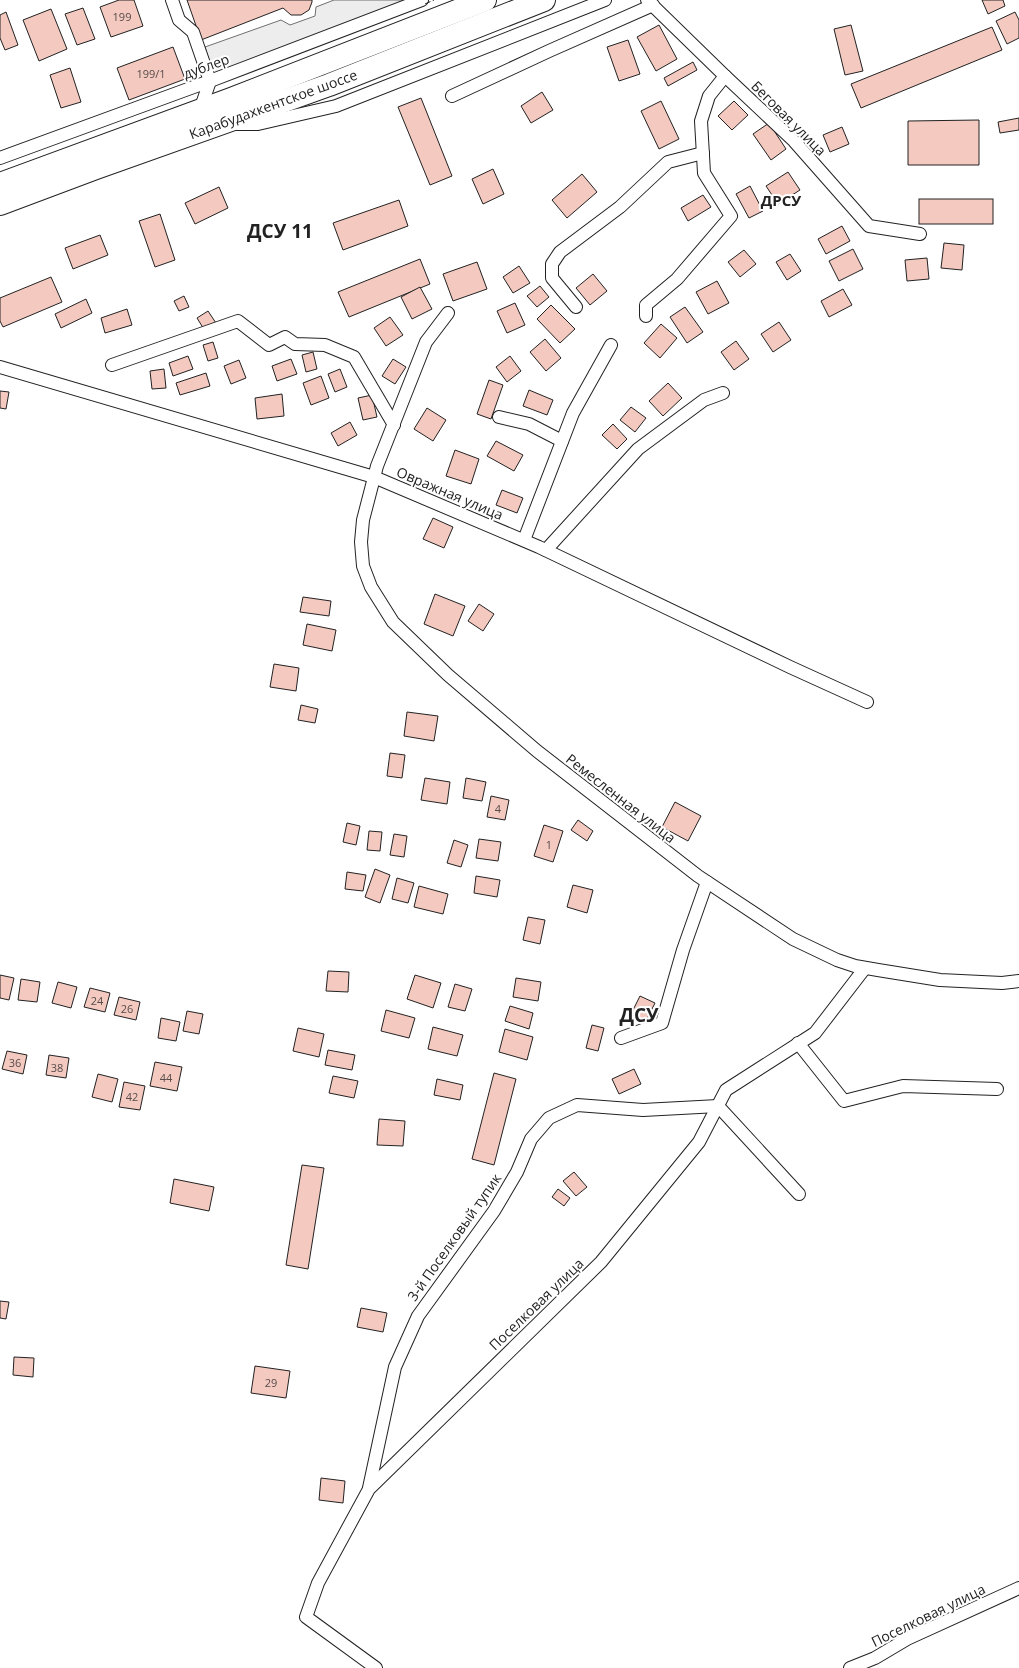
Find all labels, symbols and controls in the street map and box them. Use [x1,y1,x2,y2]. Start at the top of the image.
house number: 199 [113,9,131,24]
street label: дублер [180,49,232,83]
street label: Карабудахкентское шоссе [186,65,360,143]
house number: 199/1 [136,66,166,81]
street label: Беговая улица [747,76,831,160]
district label: ДРСУ [761,190,801,210]
district label: ДСУ 11 [247,218,313,244]
street label: Овражная улица [394,462,506,524]
street label: Ремесленная улица [562,749,680,847]
house number: 4 [495,801,502,816]
house number: 1 [546,837,552,852]
house number: 24 [91,993,104,1008]
house number: 26 [121,1001,133,1016]
district label: ДСУ [619,1002,659,1028]
house number: 36 [9,1055,21,1070]
house number: 38 [51,1060,63,1075]
house number: 44 [160,1070,173,1085]
house number: 42 [126,1089,138,1104]
street label: 3-й Поселковый тупик [403,1169,506,1305]
street label: Поселковая улица [485,1254,587,1354]
house number: 29 [265,1375,277,1390]
street label: Поселковая улица [868,1579,988,1651]

